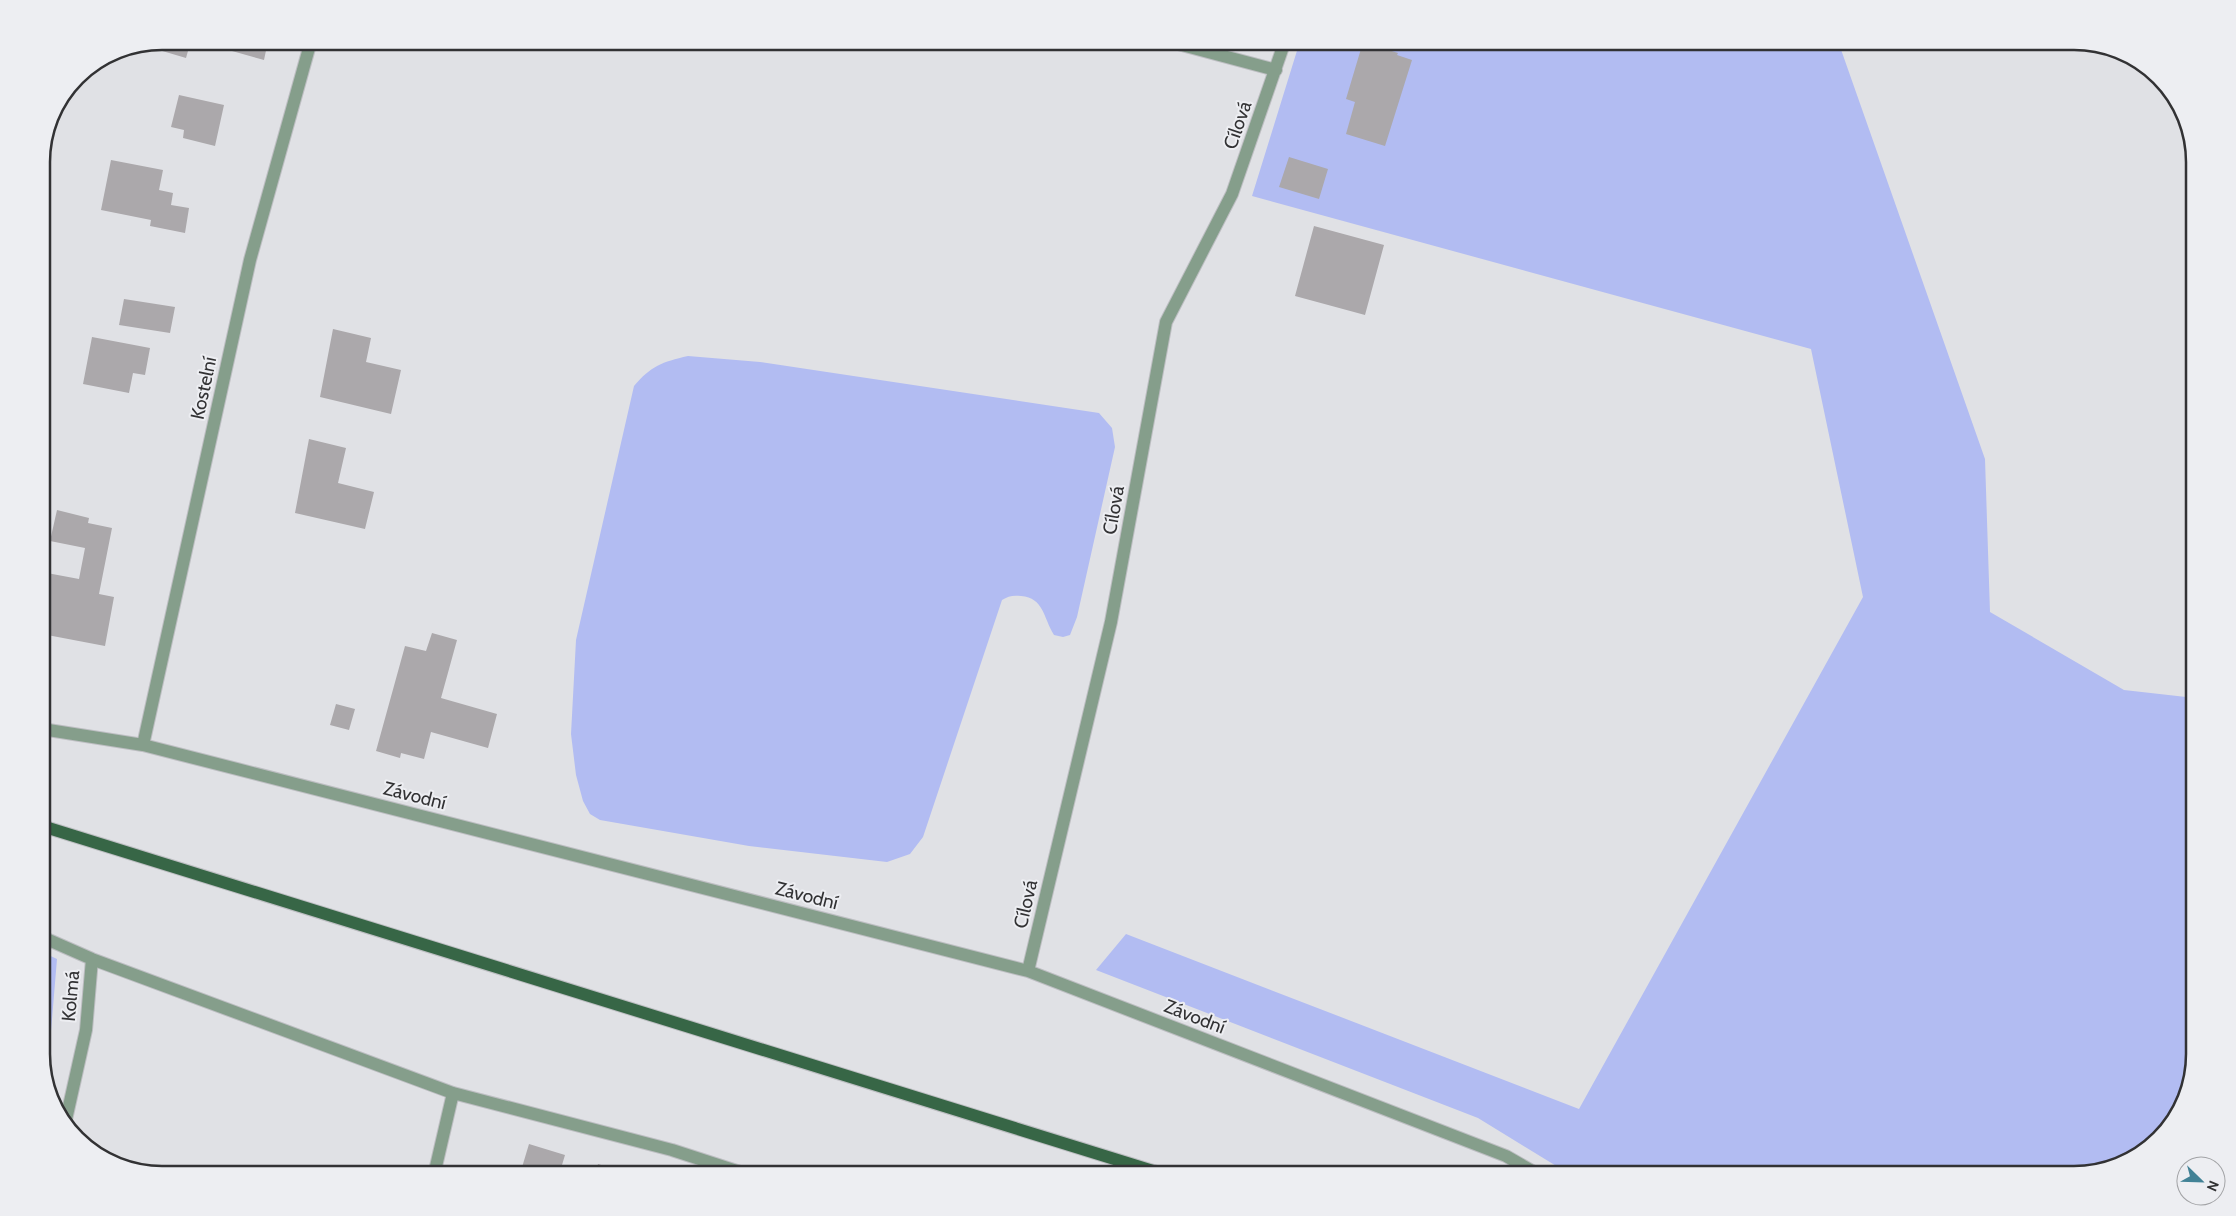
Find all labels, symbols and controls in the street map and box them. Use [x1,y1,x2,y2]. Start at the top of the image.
street label: Cílová [1219,98,1256,152]
street label: Kostelní [186,355,221,422]
street label: Cílová [1098,484,1129,536]
street label: Závodní [381,777,449,814]
street label: Závodní [773,877,841,914]
street label: Cílová [1009,877,1042,931]
street label: Kolmá [57,970,84,1022]
street label: Závodní [1161,994,1229,1039]
north arrow [2176,1156,2226,1206]
text: N [2203,1178,2223,1194]

